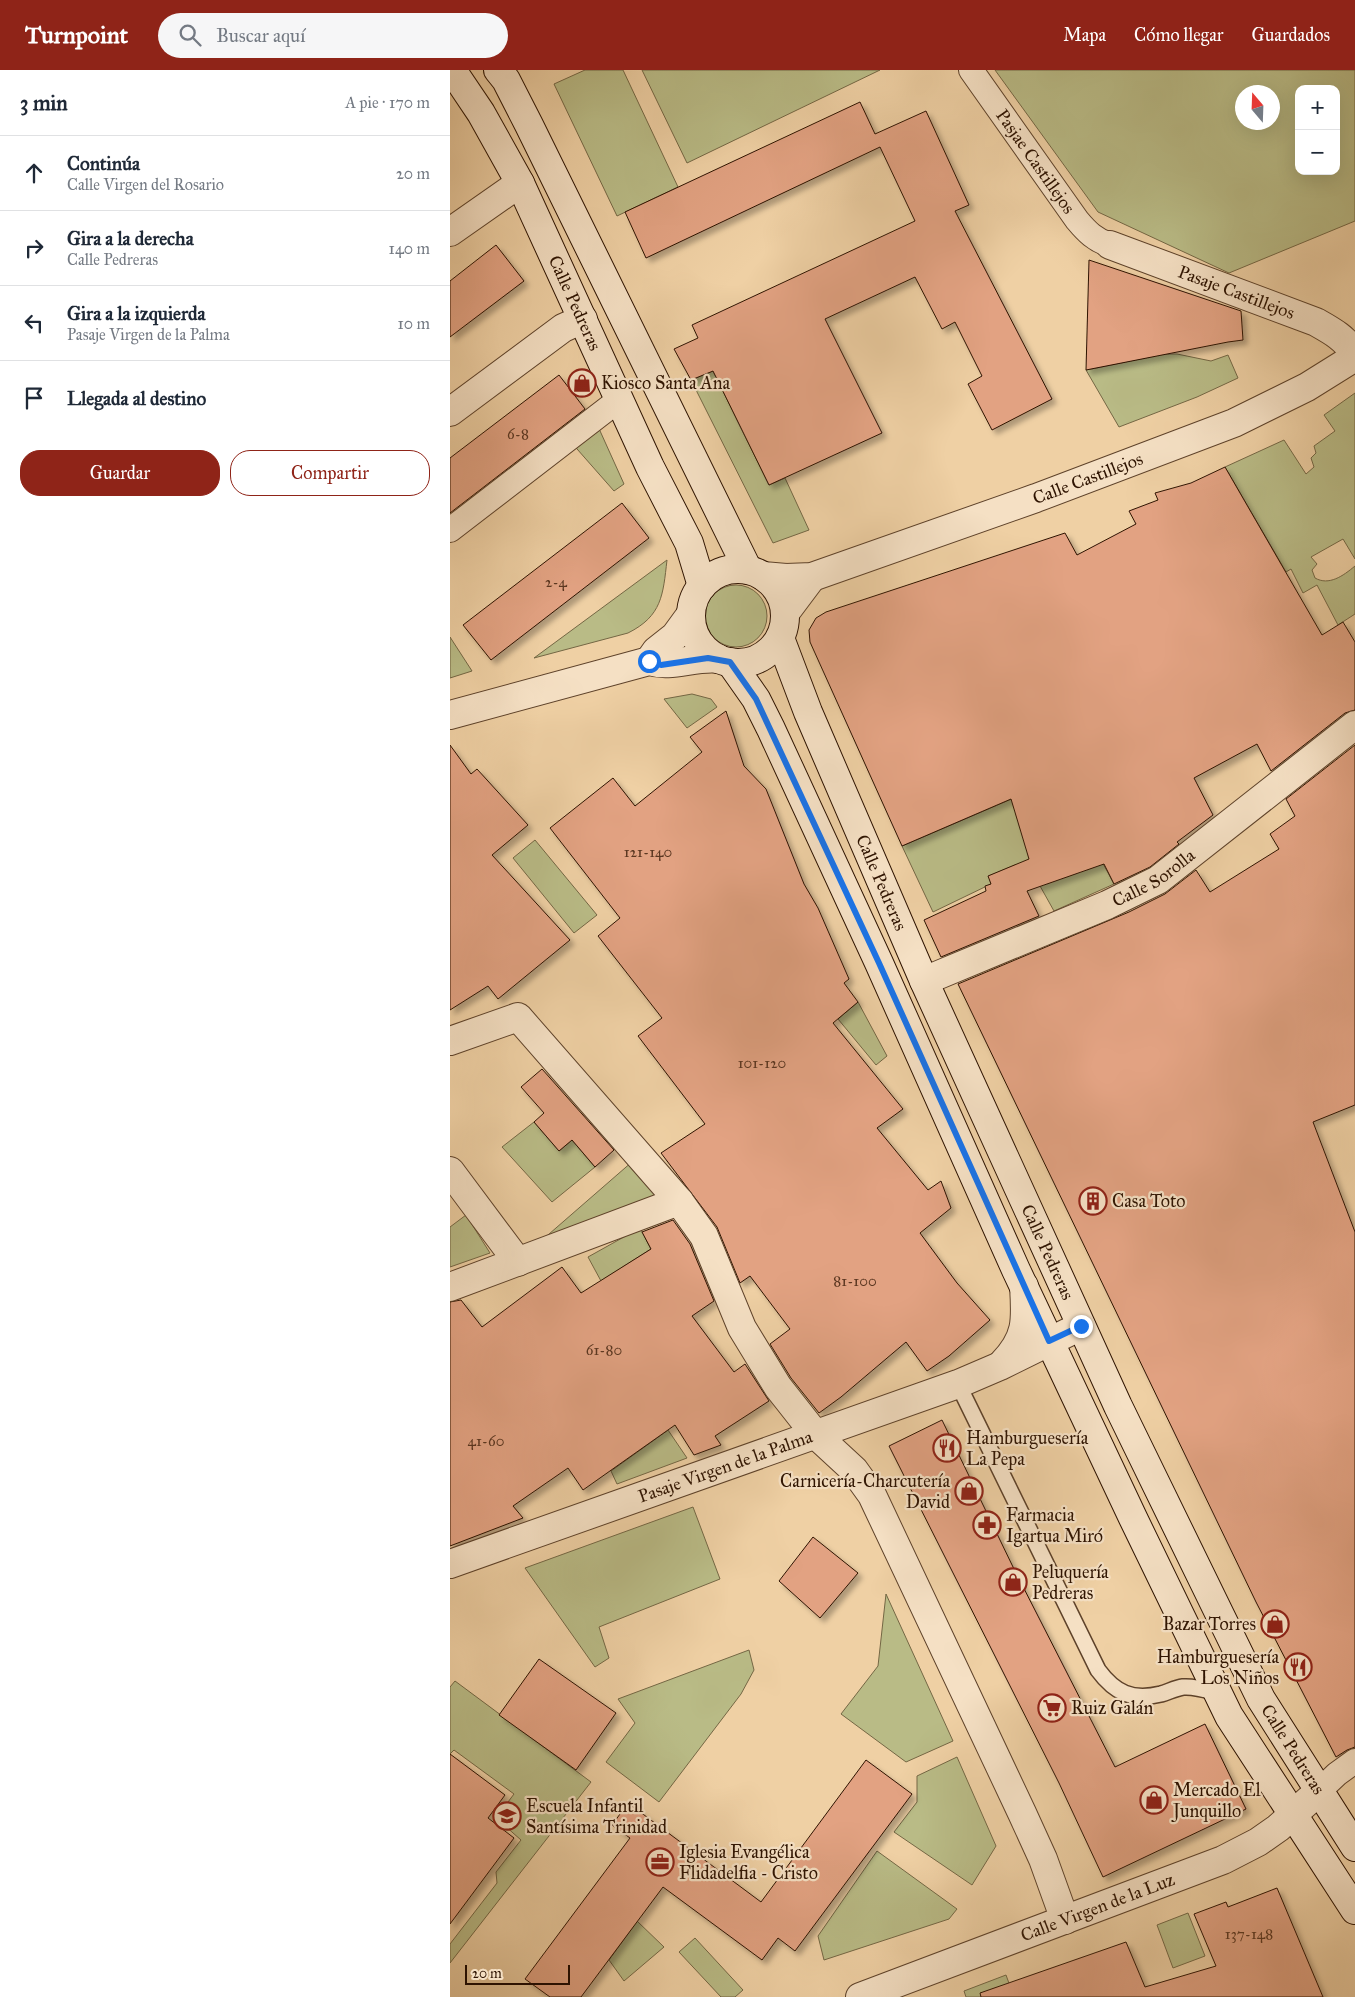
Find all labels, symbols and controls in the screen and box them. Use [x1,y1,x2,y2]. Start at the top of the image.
search box [158,13,508,58]
text: Turnpoint [25,20,128,50]
icon: search [176,21,204,49]
text: Buscar aquí [216,24,305,47]
text: Mapa [1063,24,1106,46]
text: Cómo llegar [1134,24,1224,46]
text: Guardados [1252,24,1330,46]
north arrow [1235,85,1280,130]
map controls [1295,85,1340,175]
button: + [1295,85,1340,130]
text: 3 min [20,90,68,116]
text: A pie · 170 m [345,93,430,112]
street label: Pasjae Castillejos [991,105,1080,218]
button: − [1295,130,1340,175]
text: Continúa [67,152,140,175]
icon: ahead [20,159,48,187]
text: 20 m [396,164,430,183]
text: Calle Virgen del Rosario [67,175,224,194]
text: Gira a la derecha [67,227,194,250]
icon: right [20,234,48,262]
text: 140 m [389,239,430,258]
text: Calle Pedreras [67,250,158,269]
street label: Calle Pedreras [544,252,606,354]
street label: Pasaje Castillejos [1175,260,1298,324]
text: Gira a la izquierda [67,302,206,325]
icon: left [20,309,48,337]
text: 10 m [398,314,430,333]
text: Pasaje Virgen de la Palma [67,325,230,344]
shop icon: Kiosco Santa Ana [567,368,597,398]
place label: Kiosco Santa Ana [601,372,730,394]
icon: arrive [20,384,48,412]
text: Llegada al destino [67,387,206,410]
house number: 6-8 [507,425,529,443]
street label: Calle Castillejos [1030,448,1146,509]
button: Guardar [20,450,220,496]
button: Compartir [230,450,430,496]
house number: 2-4 [545,573,568,591]
route start [638,650,661,673]
street label: Calle Pedreras [851,831,912,934]
house number: 121-140 [624,843,672,861]
street label: Calle Sorolla [1108,844,1200,912]
house number: 101-120 [738,1054,786,1072]
building icon: Casa Toto [1078,1186,1108,1216]
place label: Casa Toto [1112,1190,1186,1212]
street label: Calle Pedreras [1016,1201,1079,1303]
house number: 81-100 [833,1272,877,1290]
route end [1070,1315,1093,1338]
house number: 61-80 [586,1341,622,1359]
street label: Pasaje Virgen de la Palma [635,1425,816,1507]
place label: Hamburguesería La Pepa [966,1427,1089,1470]
house number: 41-60 [468,1432,504,1450]
restaurant icon: Hamburguesería La Pepa [932,1433,962,1463]
place label: Carnicería-Charcutería David [780,1470,950,1513]
shop icon: Carnicería-Charcutería David [954,1476,984,1506]
place label: Farmacia Igartua Miró [1006,1504,1103,1548]
pharmacy icon: Farmacia Igartua Miró [972,1510,1002,1540]
place label: Peluquería Pedreras [1032,1561,1109,1604]
shop icon: Peluquería Pedreras [998,1567,1028,1597]
shop icon: Bazar Torres [1260,1609,1290,1639]
place label: Bazar Torres [1163,1613,1256,1635]
place label: Hamburguesería Los Niños [1157,1646,1279,1689]
restaurant icon: Hamburguesería Los Niños [1283,1652,1313,1682]
supermarket icon: Ruiz Galán [1037,1693,1067,1723]
place label: Ruiz Galán [1071,1697,1153,1719]
street label: Calle Pedreras [1256,1700,1330,1799]
place label: Mercado El Junquillo [1171,1779,1261,1823]
shop icon: Mercado El Junquillo [1139,1785,1169,1815]
place label: Escuela Infantil Santísima Trinidad [526,1795,667,1838]
school or university icon: Escuela Infantil Santísima Trinidad [492,1801,522,1831]
place label: Iglesia Evangélica Flidadelfia - Cristo [679,1841,818,1884]
office icon: Iglesia Evangélica Flidadelfia - Cristo [645,1847,675,1877]
street label: Calle Virgen de la Luz [1018,1868,1178,1946]
house number: 137-148 [1225,1925,1273,1943]
scale bar [465,1962,570,1985]
text: 20 m [472,1965,502,1982]

